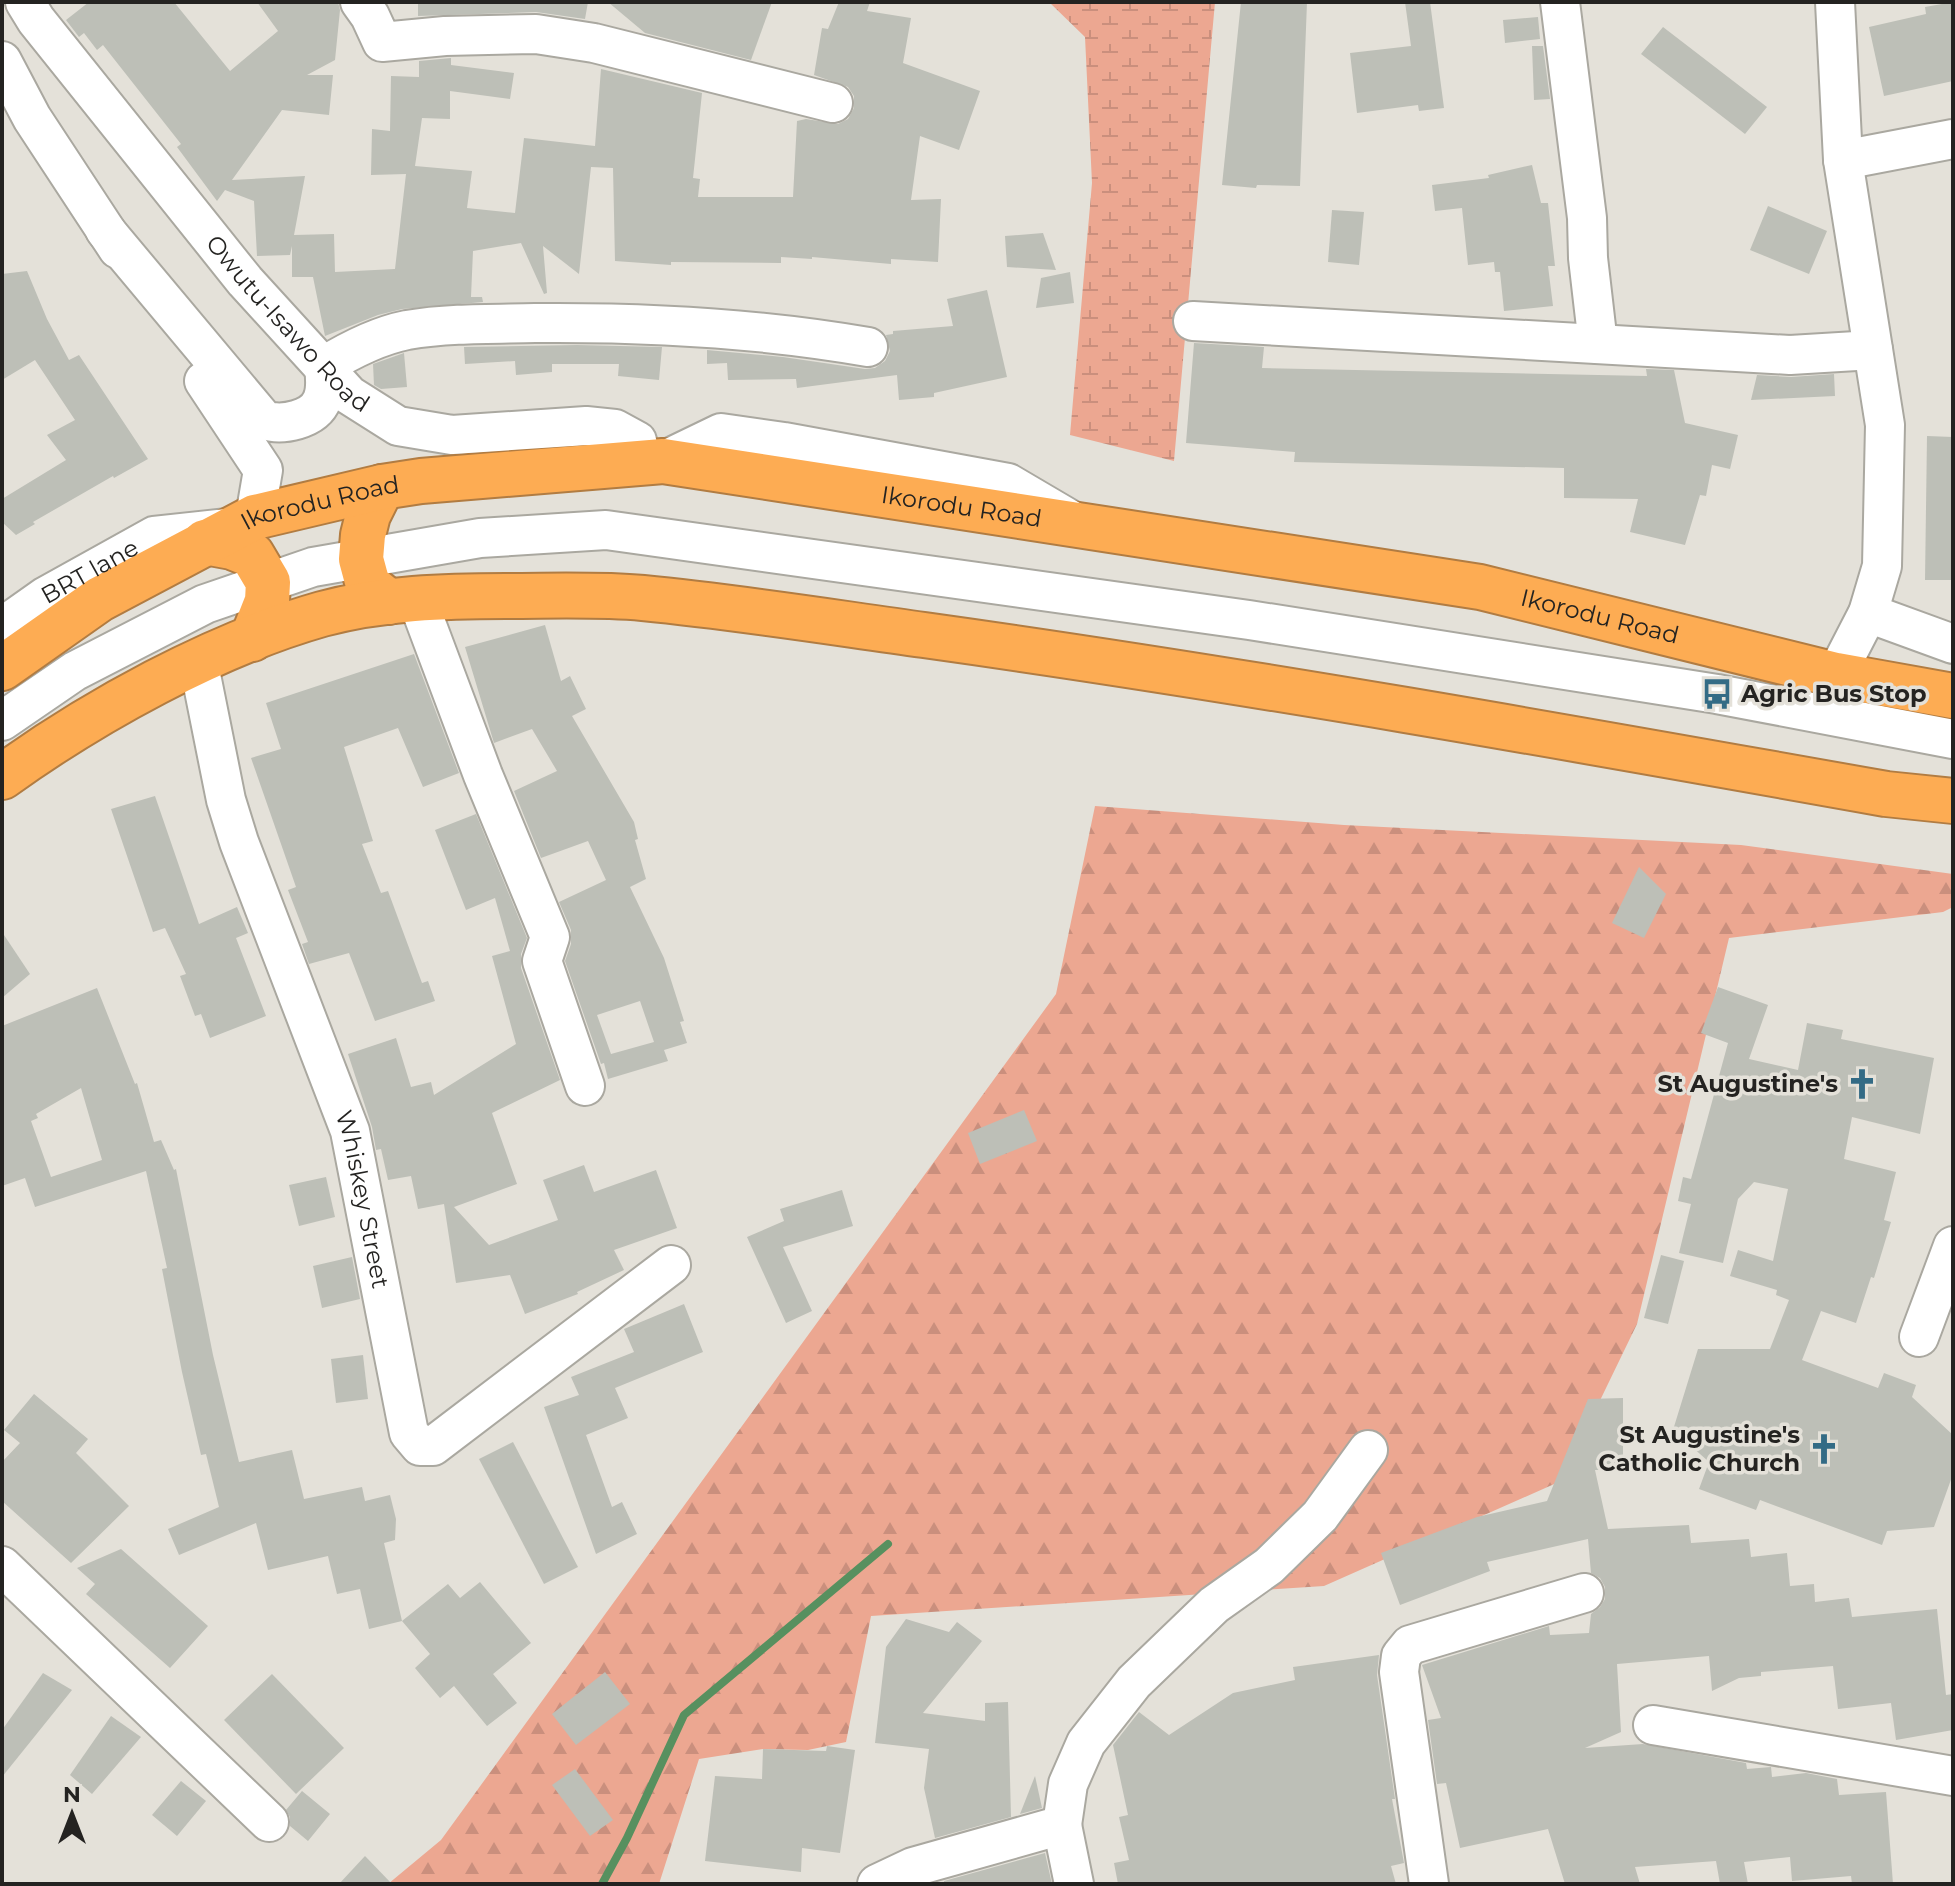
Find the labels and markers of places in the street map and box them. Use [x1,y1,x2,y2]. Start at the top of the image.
bus stop icon: Agric Bus Stop [1700,677,1734,711]
place label: Agric Bus Stop [1740,679,1927,708]
church icon: St Augustine's [1845,1067,1879,1101]
place label: St Augustine's [1657,1069,1838,1098]
place label: St Augustine's Catholic Church [1598,1420,1800,1477]
church icon: St Augustine's Catholic Church [1807,1432,1841,1466]

